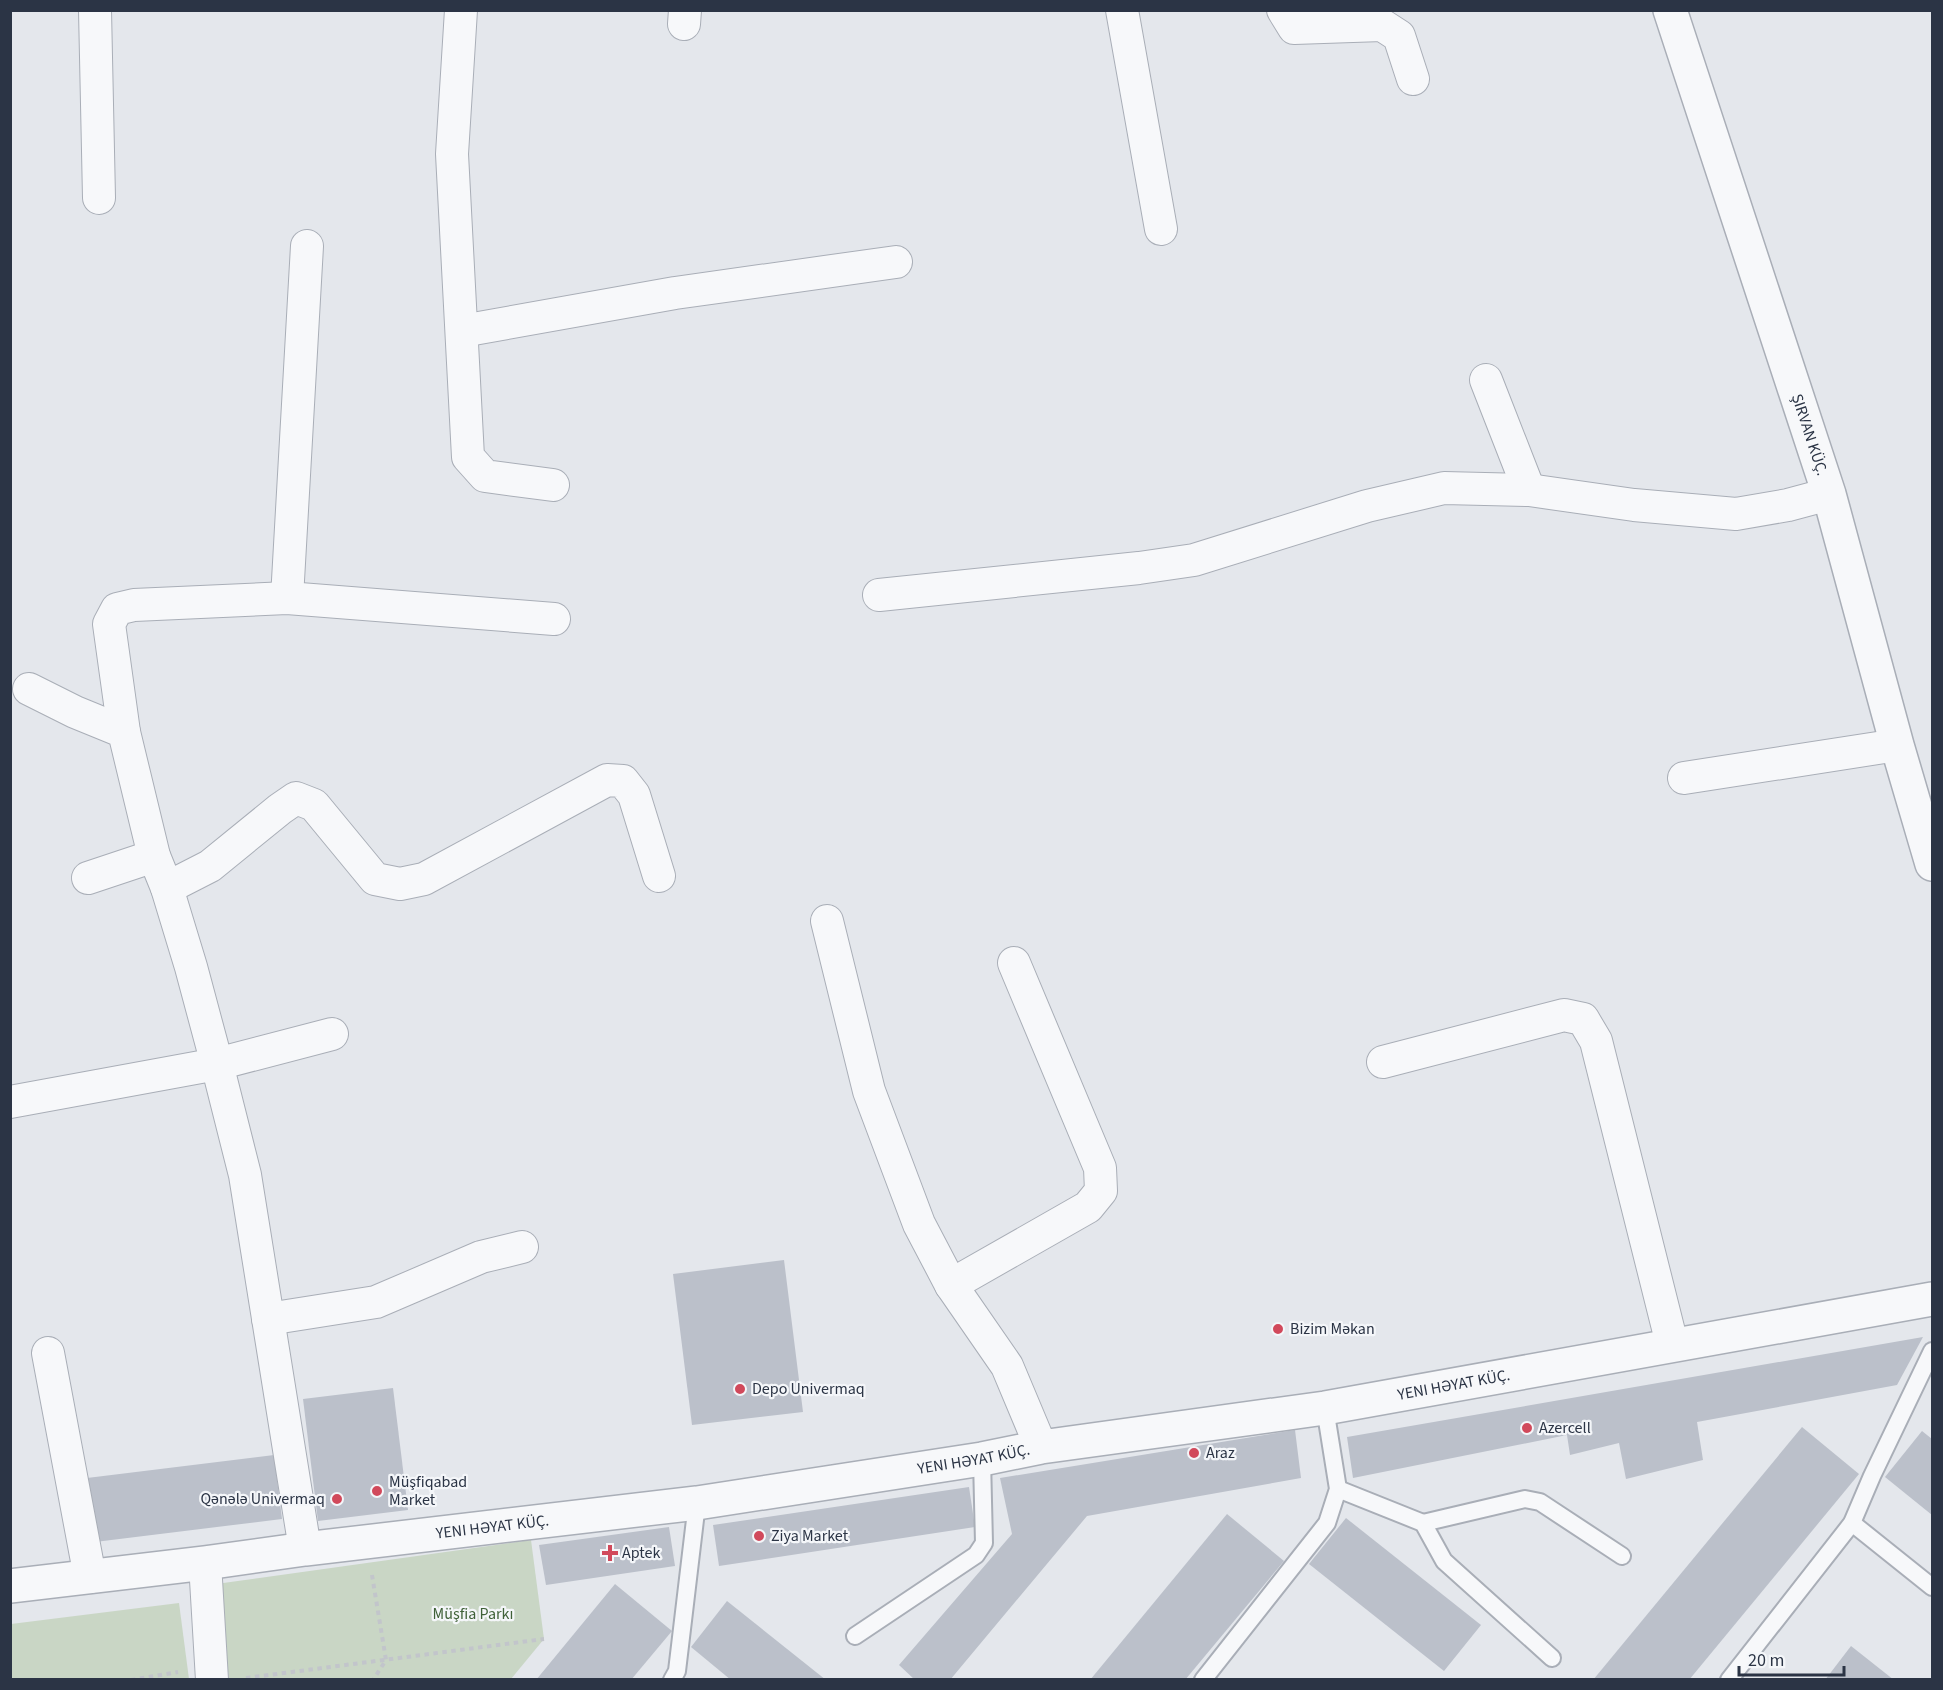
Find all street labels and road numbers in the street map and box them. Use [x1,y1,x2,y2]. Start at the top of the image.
street label: ŞIRVAN KÜÇ. [1786,391,1833,478]
street label: YENI HƏYAT KÜÇ. [1395,1364,1512,1406]
street label: YENI HƏYAT KÜÇ. [915,1439,1032,1480]
street label: YENI HƏYAT KÜÇ. [434,1509,550,1545]

